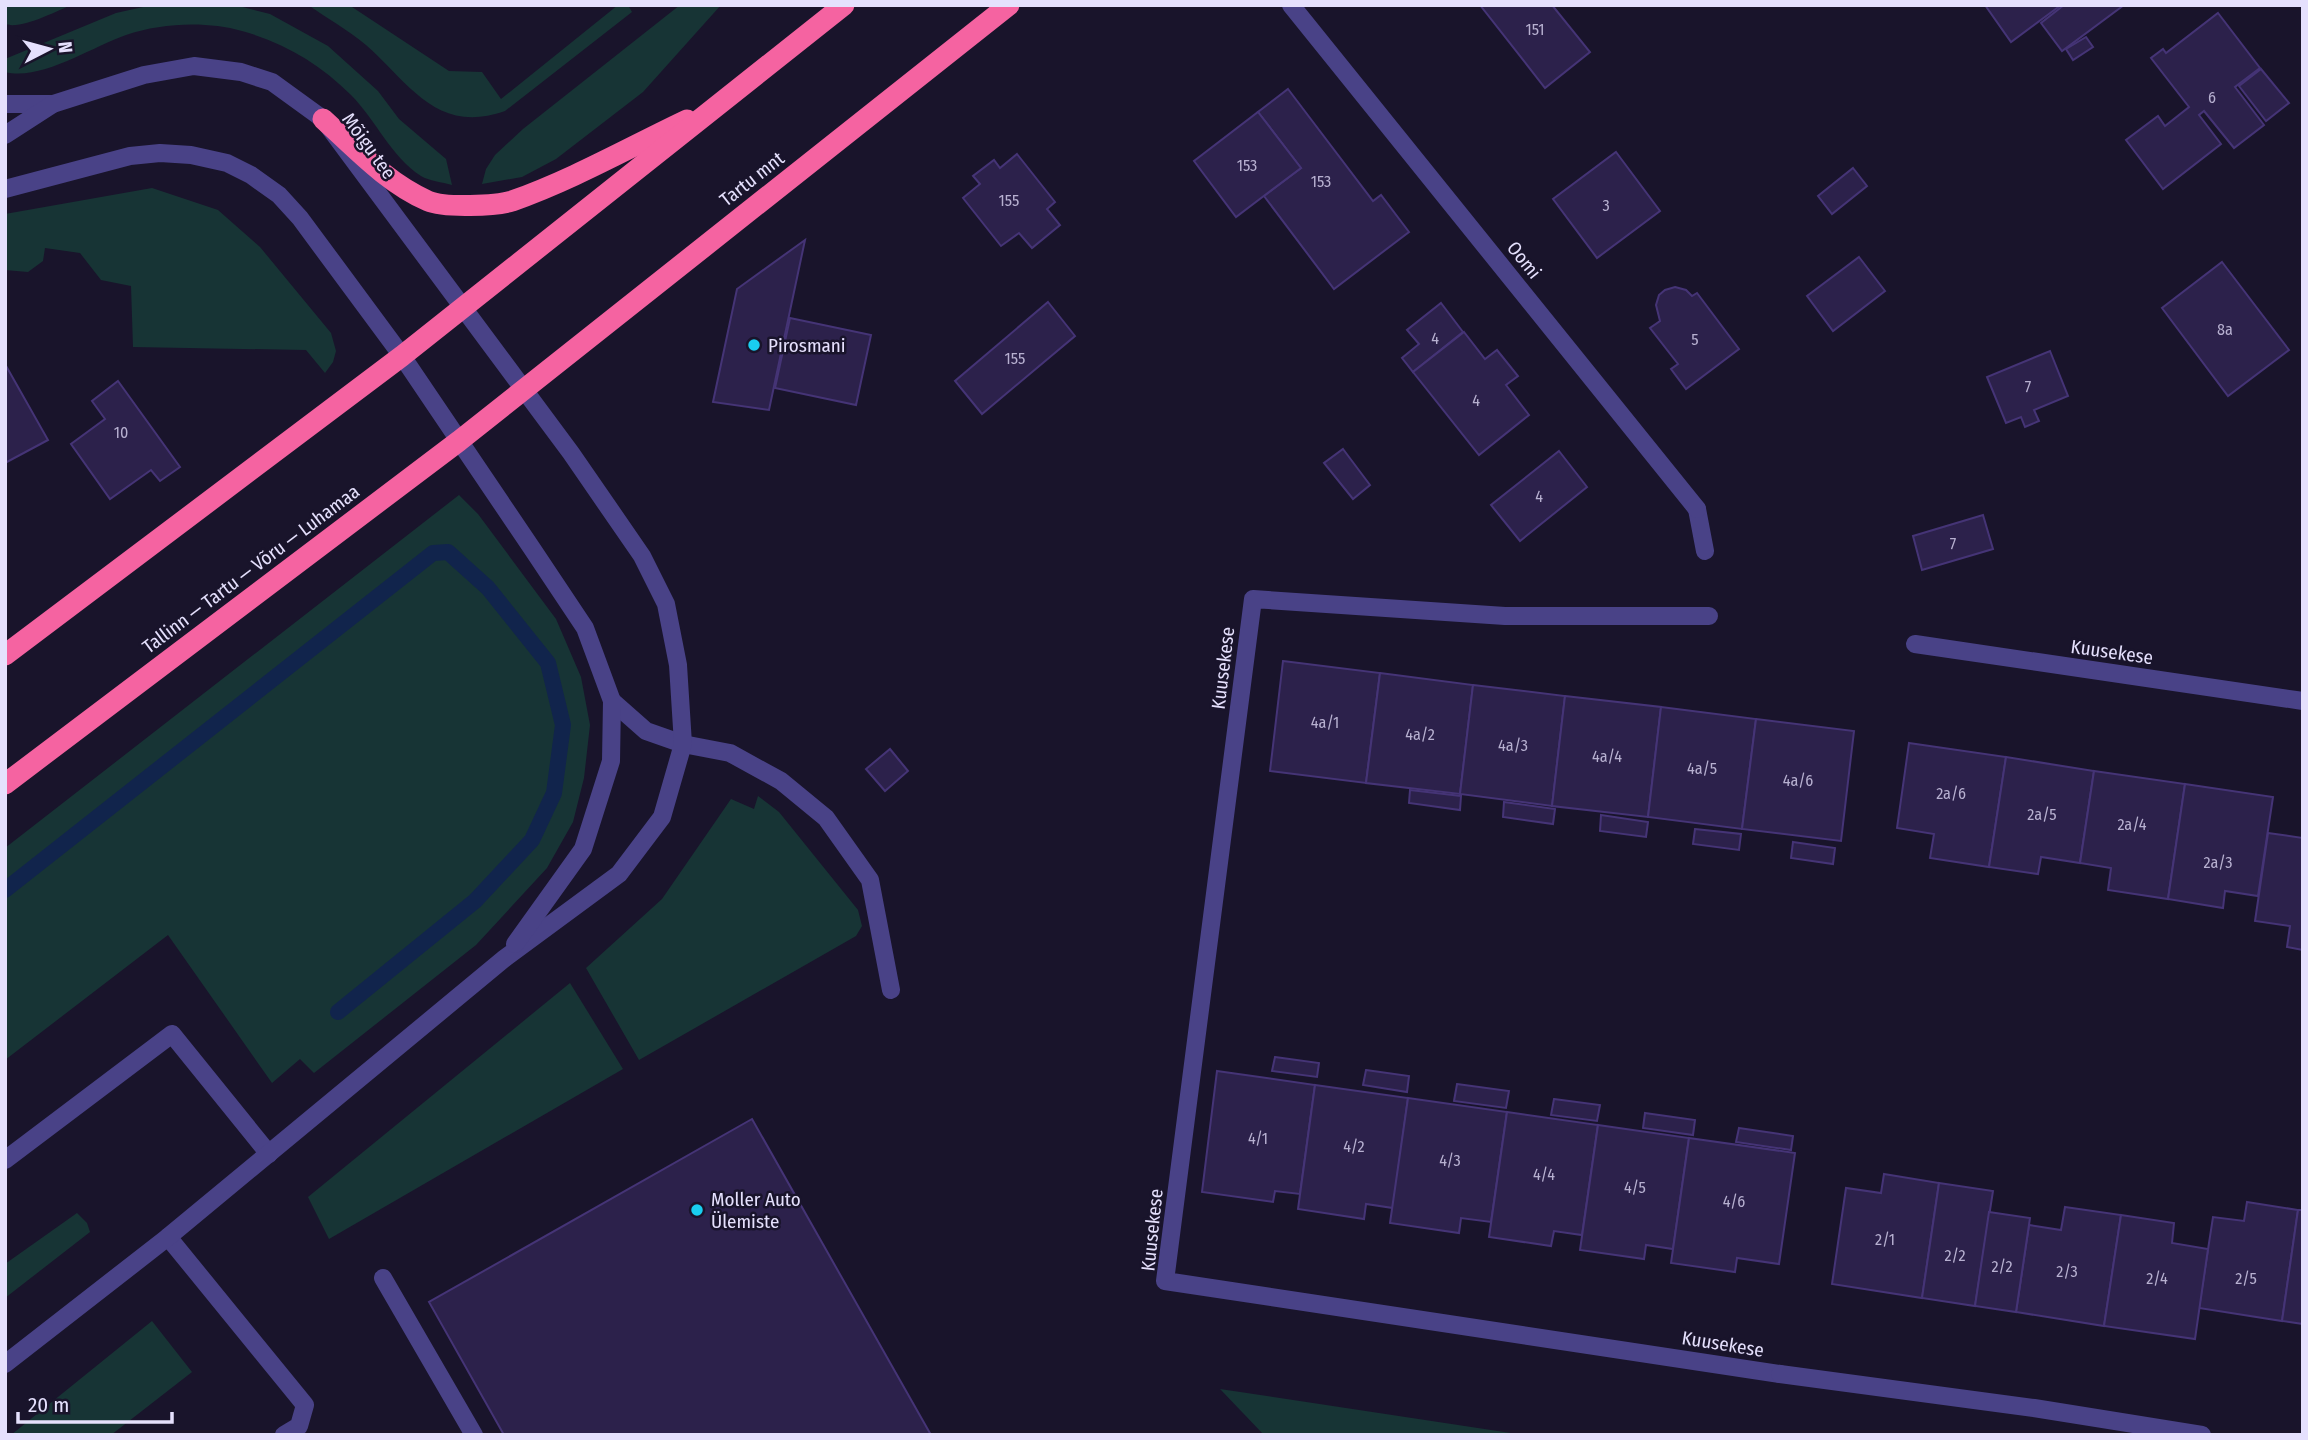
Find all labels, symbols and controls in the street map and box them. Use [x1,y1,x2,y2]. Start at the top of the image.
north arrow [14,14,84,84]
house number: 151 [1525,20,1545,39]
text: N [53,40,77,54]
house number: 6 [2208,88,2216,107]
street label: Mõigu tee [337,108,401,184]
street label: Tartu mnt [715,146,789,211]
house number: 153 [1237,156,1257,175]
house number: 153 [1311,172,1331,191]
house number: 155 [999,191,1019,210]
house number: 3 [1602,196,1610,215]
street label: Oomi [1502,237,1546,283]
house number: 8a [2217,320,2233,339]
house number: 4 [1431,329,1439,348]
house number: 5 [1691,330,1699,349]
place label: Pirosmani [768,334,846,357]
marker: Pirosmani [746,337,762,353]
house number: 155 [1005,349,1025,368]
house number: 7 [2025,377,2032,396]
house number: 4 [1472,391,1480,410]
house number: 10 [114,423,128,442]
street label: Tallinn — Tartu — Võru — Luhamaa [138,480,364,658]
house number: 4 [1535,487,1543,506]
house number: 7 [1950,534,1957,553]
street label: Kuusekese [1207,625,1239,711]
street label: Kuusekese [2069,635,2155,669]
house number: 4a/1 [1311,713,1339,732]
house number: 4a/2 [1405,725,1435,744]
house number: 4a/3 [1498,736,1528,755]
house number: 4a/4 [1592,747,1622,766]
house number: 4a/5 [1687,759,1717,778]
house number: 4a/6 [1783,771,1813,790]
house number: 2a/6 [1936,784,1966,803]
house number: 2a/5 [2027,805,2057,824]
house number: 2a/4 [2117,815,2147,834]
house number: 2a/3 [2204,853,2233,872]
house number: 4/1 [1248,1129,1268,1148]
house number: 4/2 [1343,1137,1365,1156]
house number: 4/3 [1439,1151,1461,1170]
house number: 4/4 [1533,1165,1555,1184]
house number: 4/5 [1624,1178,1646,1197]
place label: Moller Auto Ülemiste [711,1188,801,1233]
street label: Kuusekese [1136,1188,1168,1272]
house number: 4/6 [1723,1192,1745,1211]
marker: Moller Auto Ülemiste [689,1202,705,1218]
house number: 2/1 [1875,1230,1895,1249]
house number: 2/2 [1945,1246,1965,1265]
house number: 2/2 [1992,1257,2012,1276]
house number: 2/3 [2056,1262,2078,1281]
house number: 2/4 [2146,1269,2168,1288]
house number: 2/5 [2235,1269,2257,1288]
street label: Kuusekese [1680,1326,1766,1362]
scale bar [18,1380,172,1424]
text: 20 m [28,1392,69,1418]

